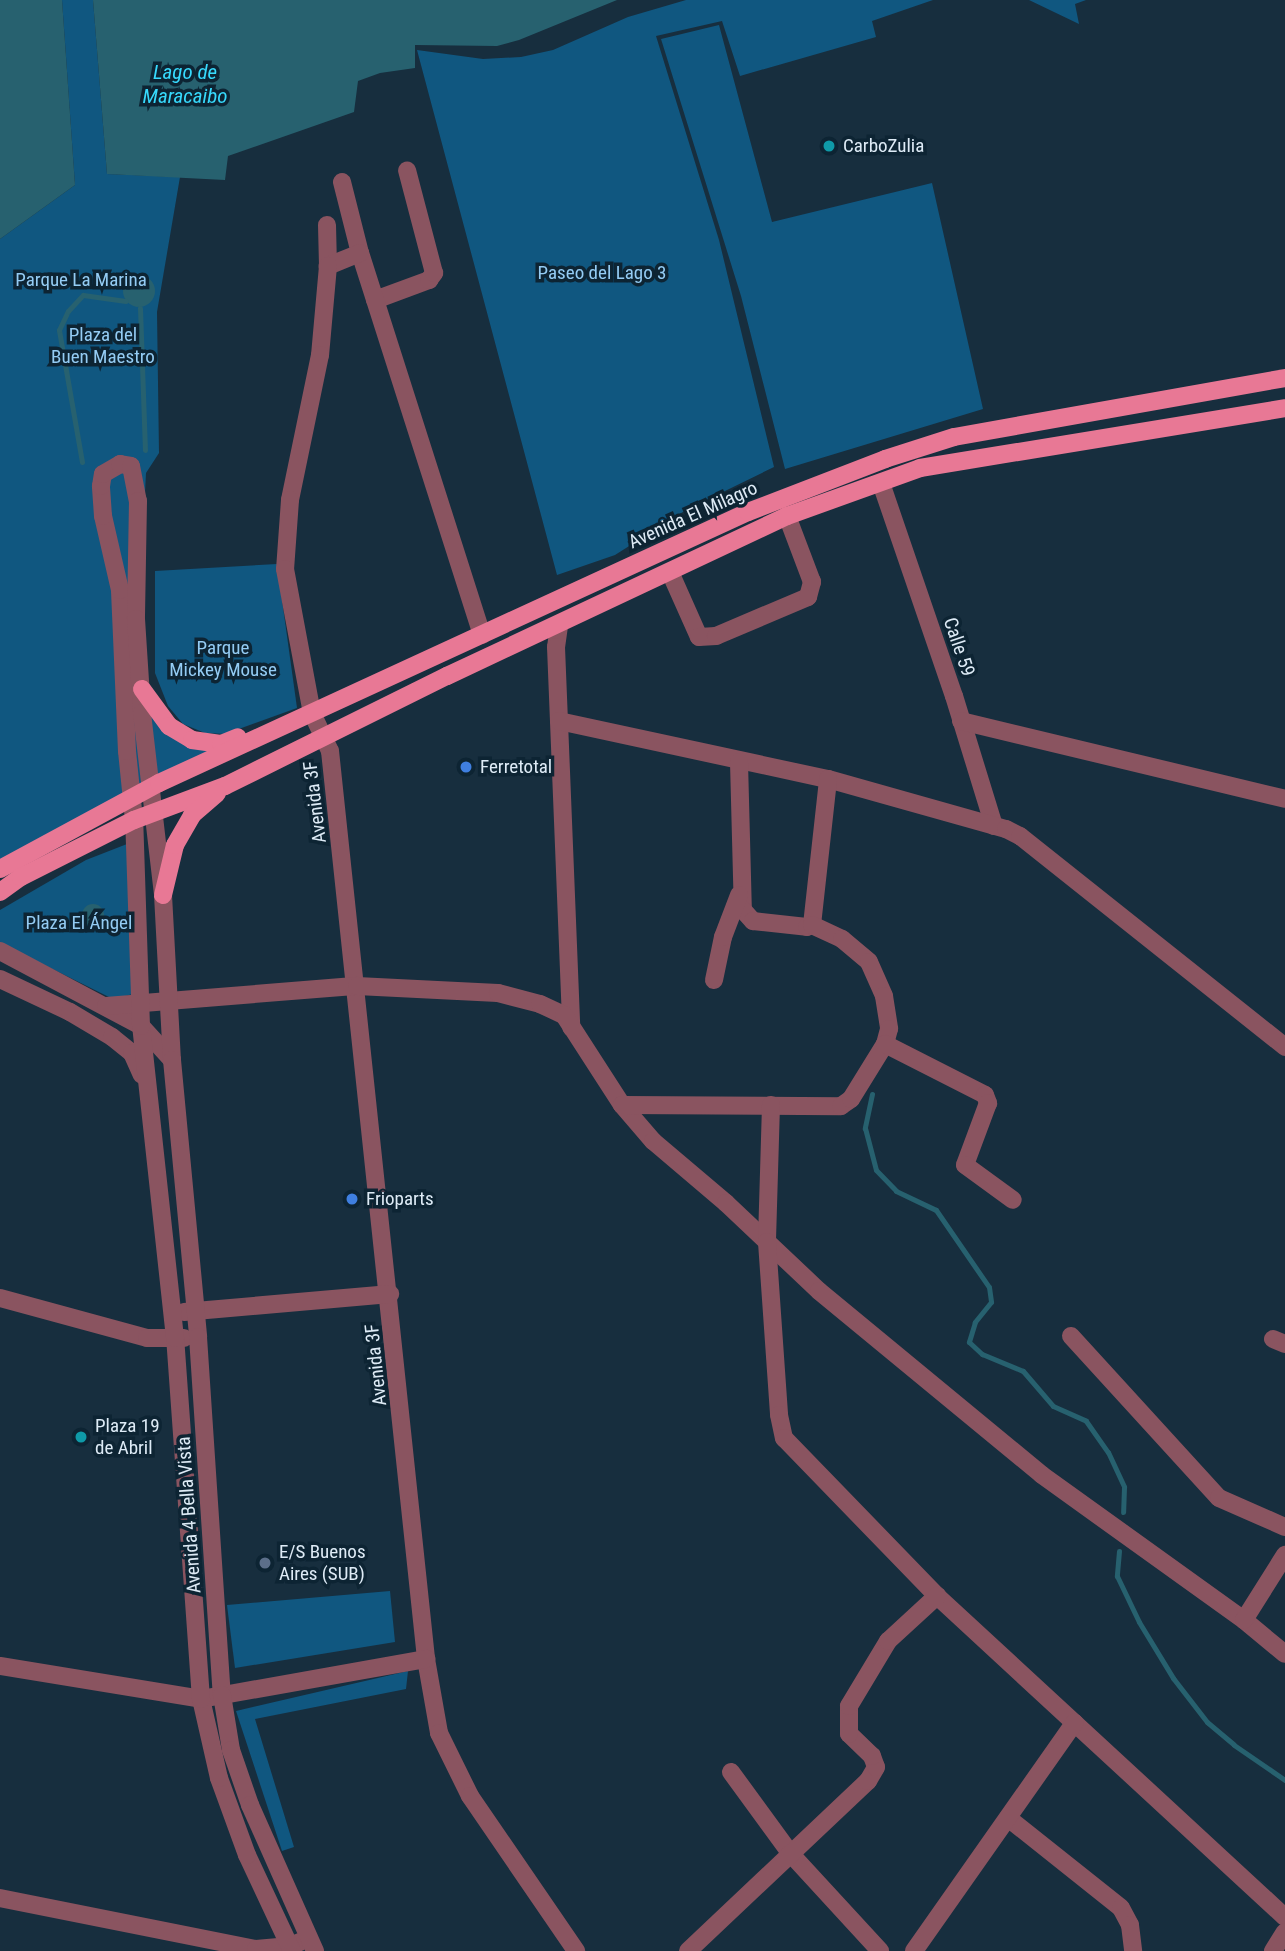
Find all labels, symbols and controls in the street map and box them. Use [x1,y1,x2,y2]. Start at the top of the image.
water label: Lago de Maracaibo [143,59,227,109]
place label: CarboZulia [843,135,924,157]
marker: CarboZulia [821,138,837,154]
park label: Paseo del Lago 3 [538,262,666,284]
park label: Parque La Marina [15,269,147,291]
park label: Plaza del Buen Maestro [51,324,155,368]
street label: Avenida El Milagro [625,476,761,554]
street label: Calle 59 [938,615,980,679]
park label: Parque Mickey Mouse [169,637,277,681]
place label: Ferretotal [480,756,552,778]
marker: Ferretotal [458,759,474,775]
street label: Avenida 3F [299,760,331,844]
park label: Plaza El Ángel [26,912,132,934]
place label: Frioparts [366,1188,434,1210]
marker: Frioparts [344,1191,360,1207]
street label: Avenida 3F [360,1323,392,1407]
place label: Plaza 19 de Abril [95,1415,160,1459]
marker: Plaza 19 de Abril [73,1429,89,1445]
street label: Avenida 4 Bella Vista [172,1436,206,1594]
place label: E/S Buenos Aires (SUB) [279,1541,366,1585]
marker: E/S Buenos Aires (SUB) [257,1555,273,1571]

